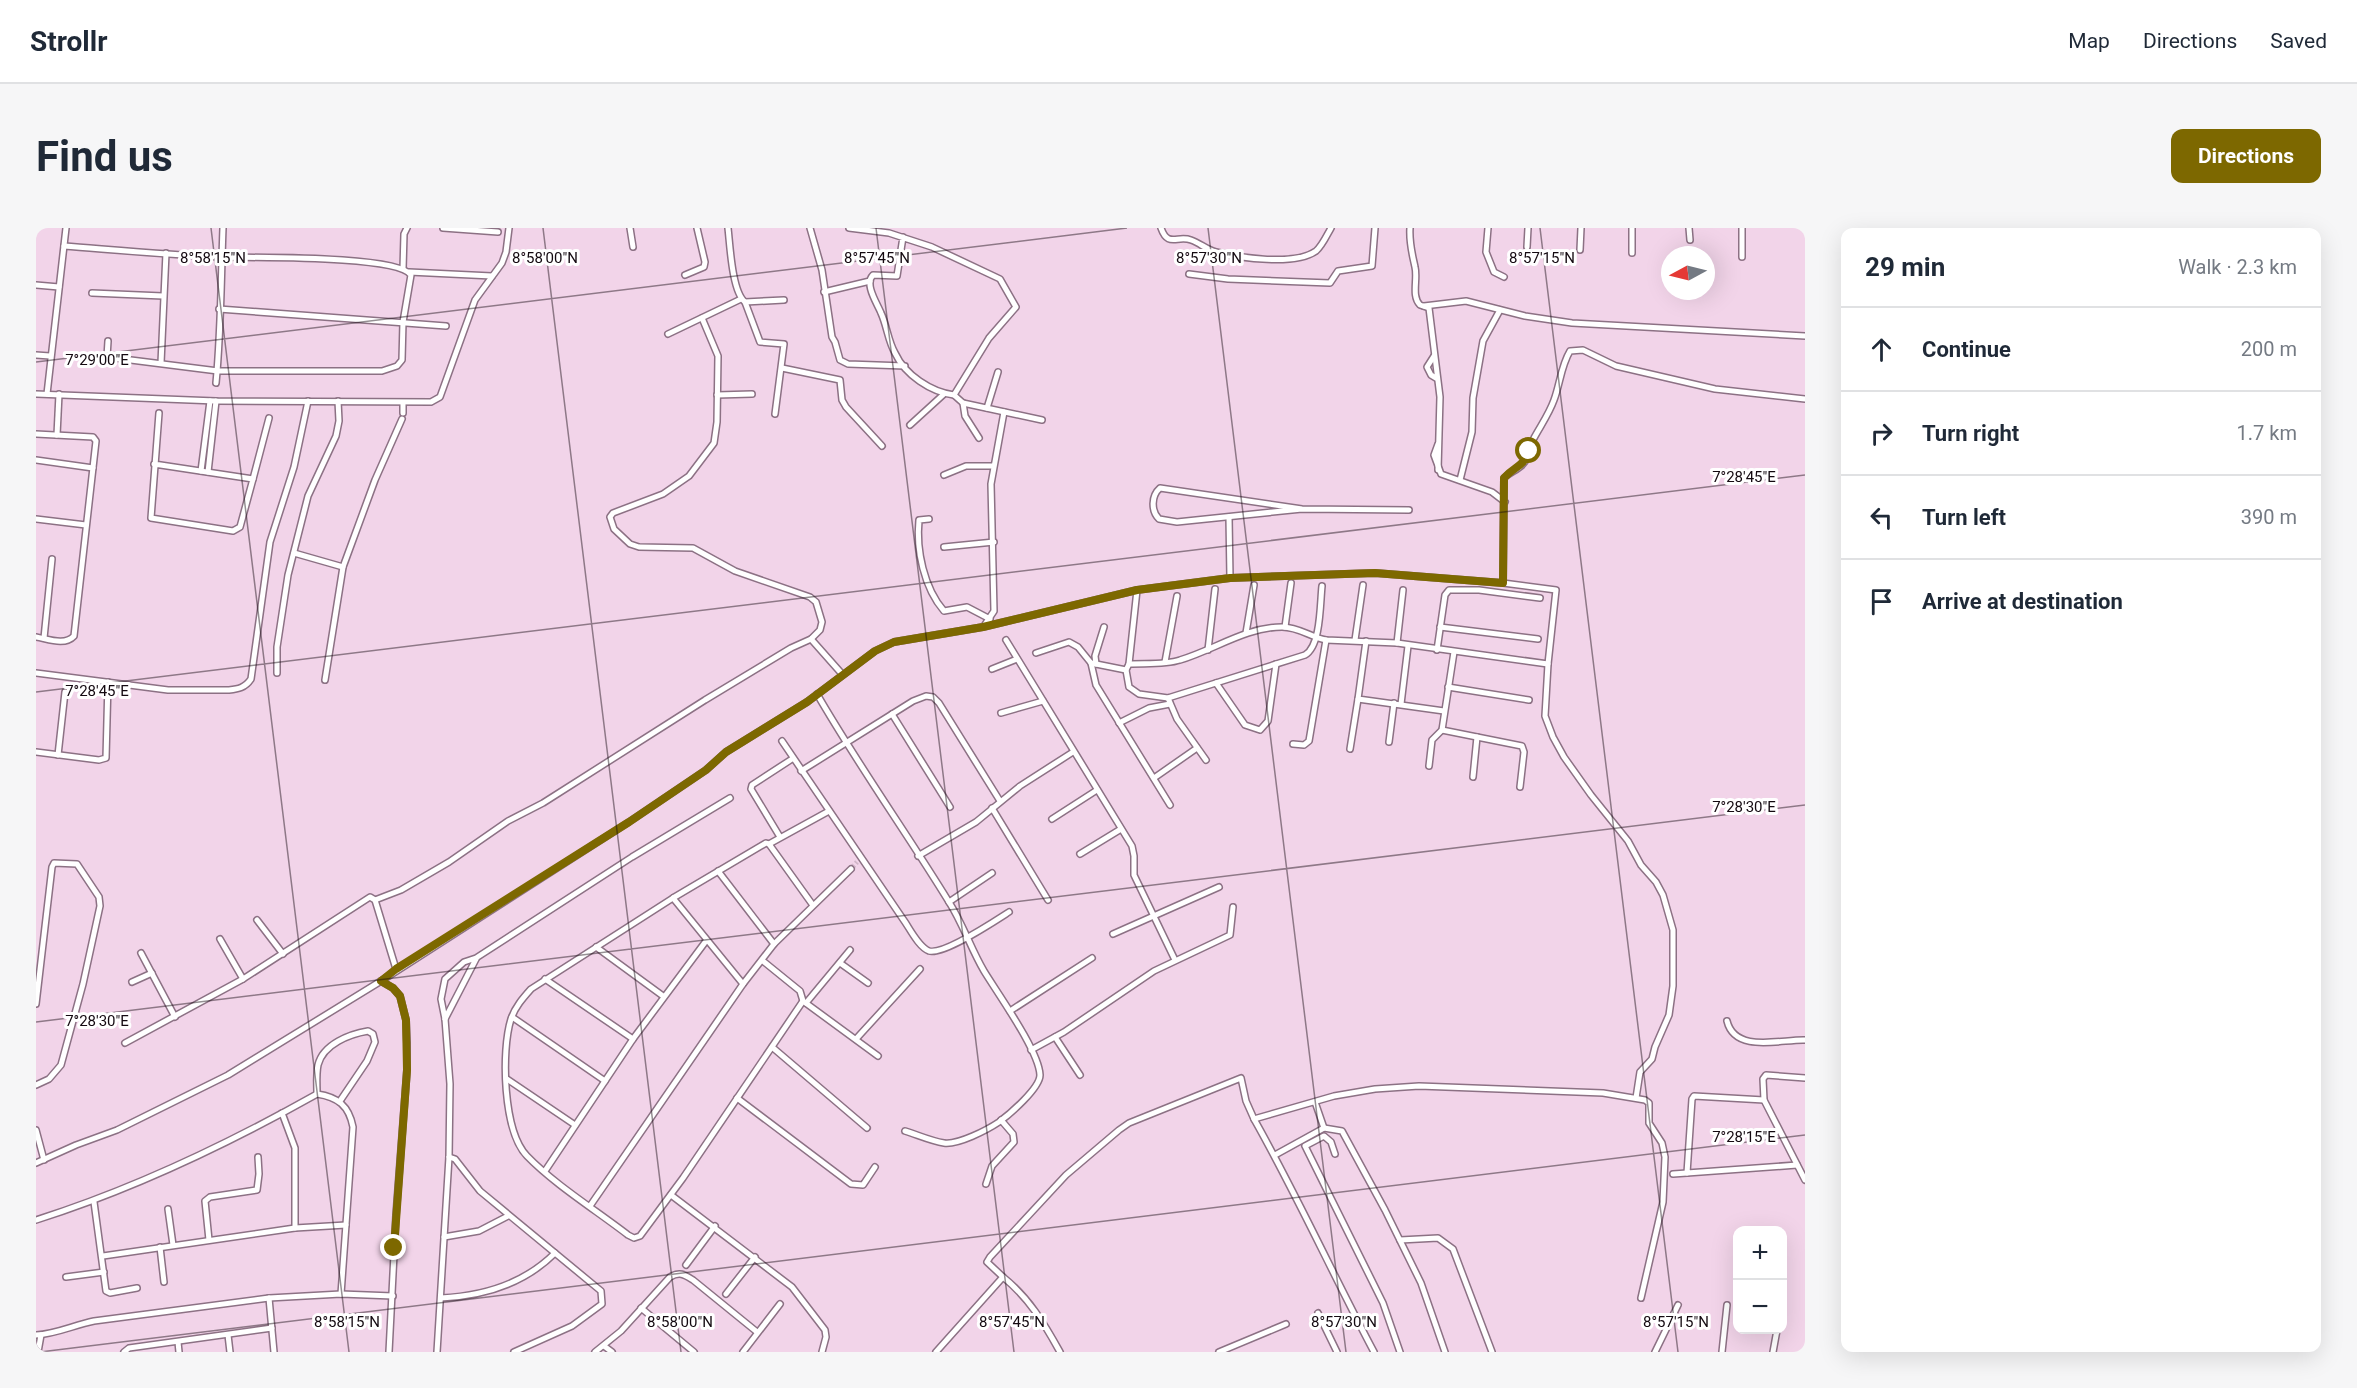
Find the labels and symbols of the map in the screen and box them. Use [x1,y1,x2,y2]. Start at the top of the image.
north arrow [1661,246,1715,300]
text: 8°58'15"N [180,249,246,267]
text: 8°58'00"N [512,249,578,267]
text: 8°57'45"N [844,249,910,267]
text: 8°57'30"N [1176,249,1242,267]
text: 8°57'15"N [1509,249,1575,267]
text: 7°29'00"E [65,351,129,369]
route start [1515,437,1541,463]
text: 7°28'45"E [1712,468,1776,486]
text: 7°28'45"E [65,682,129,700]
text: 7°28'30"E [1712,798,1776,816]
text: 7°28'30"E [65,1012,129,1030]
text: 7°28'15"E [1712,1128,1776,1146]
route end [380,1234,406,1260]
text: 8°58'15"N [314,1313,380,1331]
text: 8°58'00"N [647,1313,713,1331]
text: 8°57'45"N [979,1313,1045,1331]
text: 8°57'30"N [1311,1313,1377,1331]
text: 8°57'15"N [1643,1313,1709,1331]

